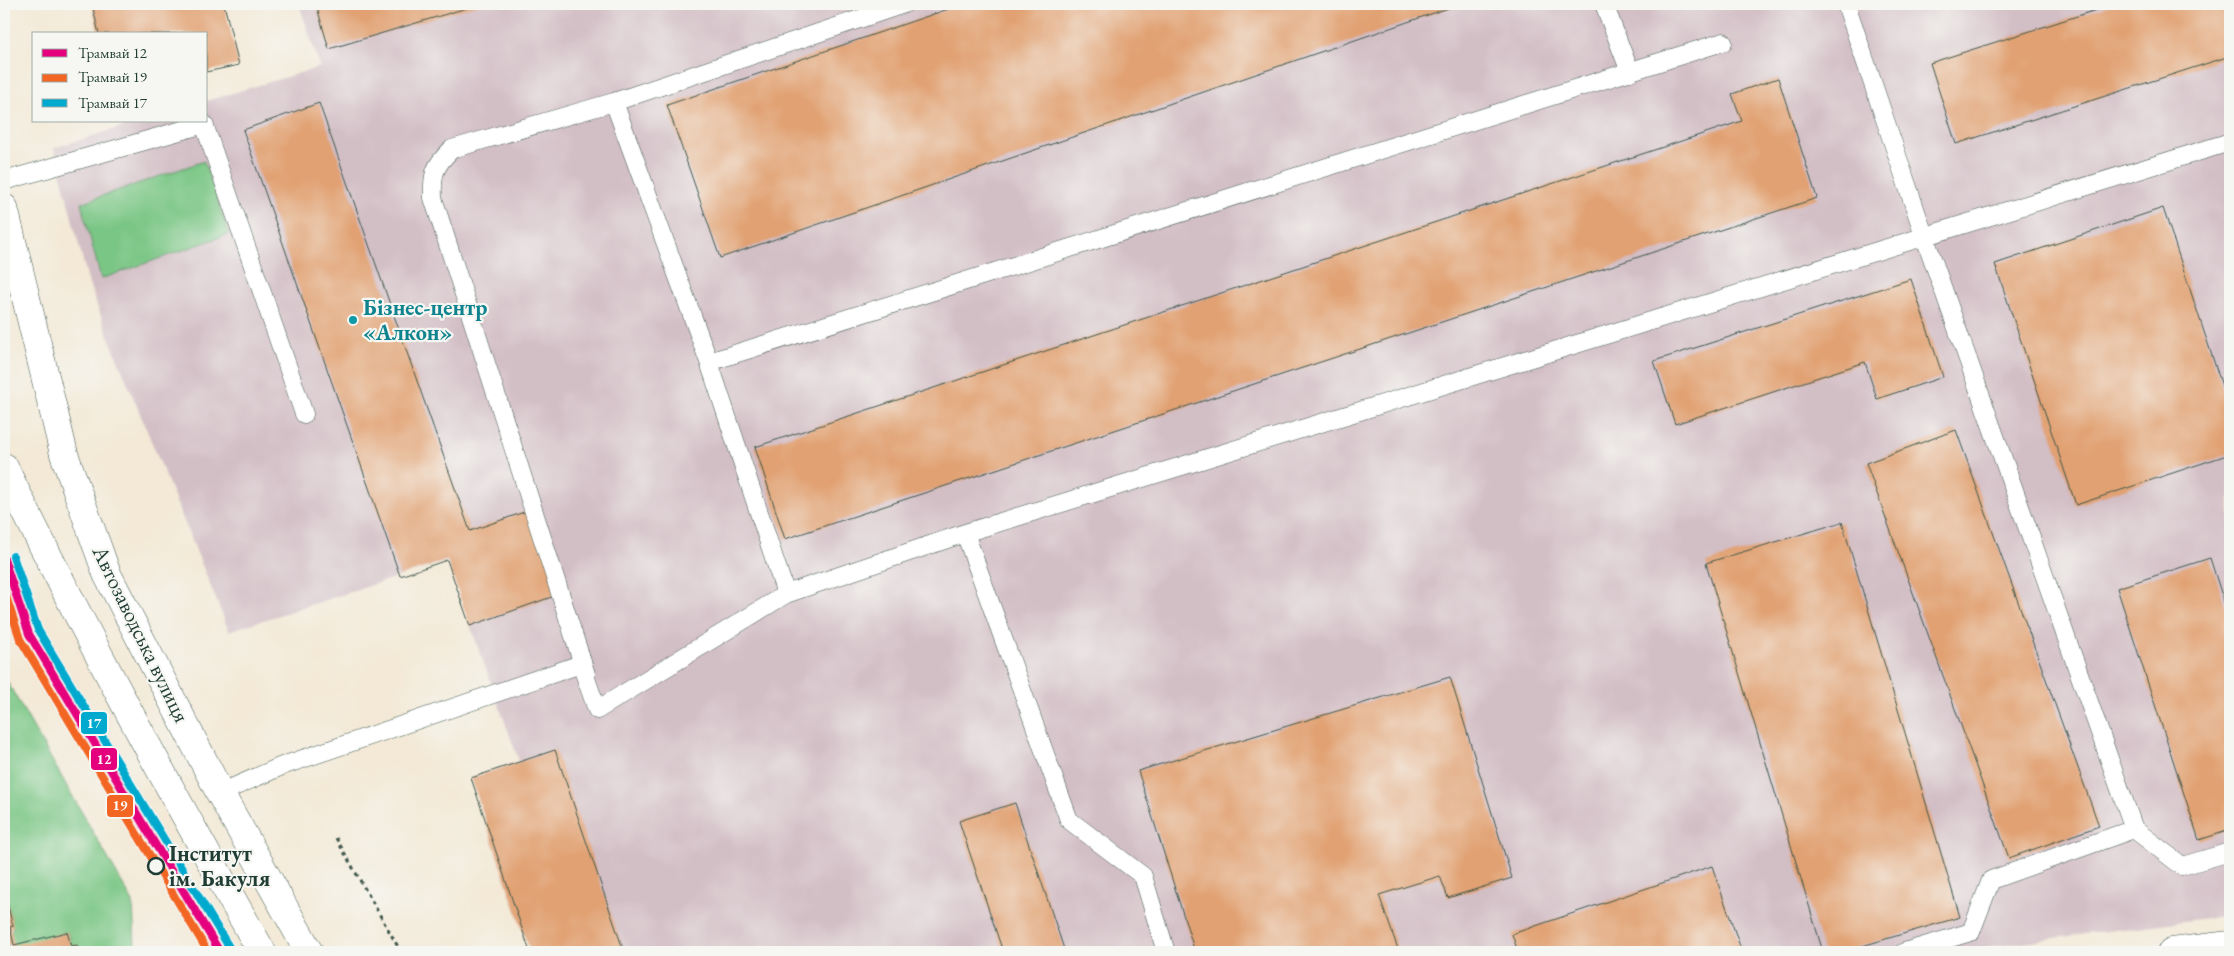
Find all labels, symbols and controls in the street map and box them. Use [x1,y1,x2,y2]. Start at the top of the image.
legend [32,32,208,122]
text: Трамвай 12 [78,43,148,62]
text: Трамвай 19 [78,67,147,86]
text: Трамвай 17 [78,93,148,112]
place label: Бізнес-центр «Алкон» [363,293,487,347]
marker: Бізнес-центр «Алкон» [347,314,359,326]
street label: Автозаводська вулиця [85,540,196,727]
line badge: 17 [80,711,108,735]
text: 17 [87,714,102,732]
line badge: 12 [90,747,118,771]
text: 12 [97,750,112,768]
line badge: 19 [106,794,134,818]
text: 19 [113,796,128,814]
place label: Інститут ім. Бакуля [169,839,270,893]
marker: Інститут ім. Бакуля [147,857,165,875]

